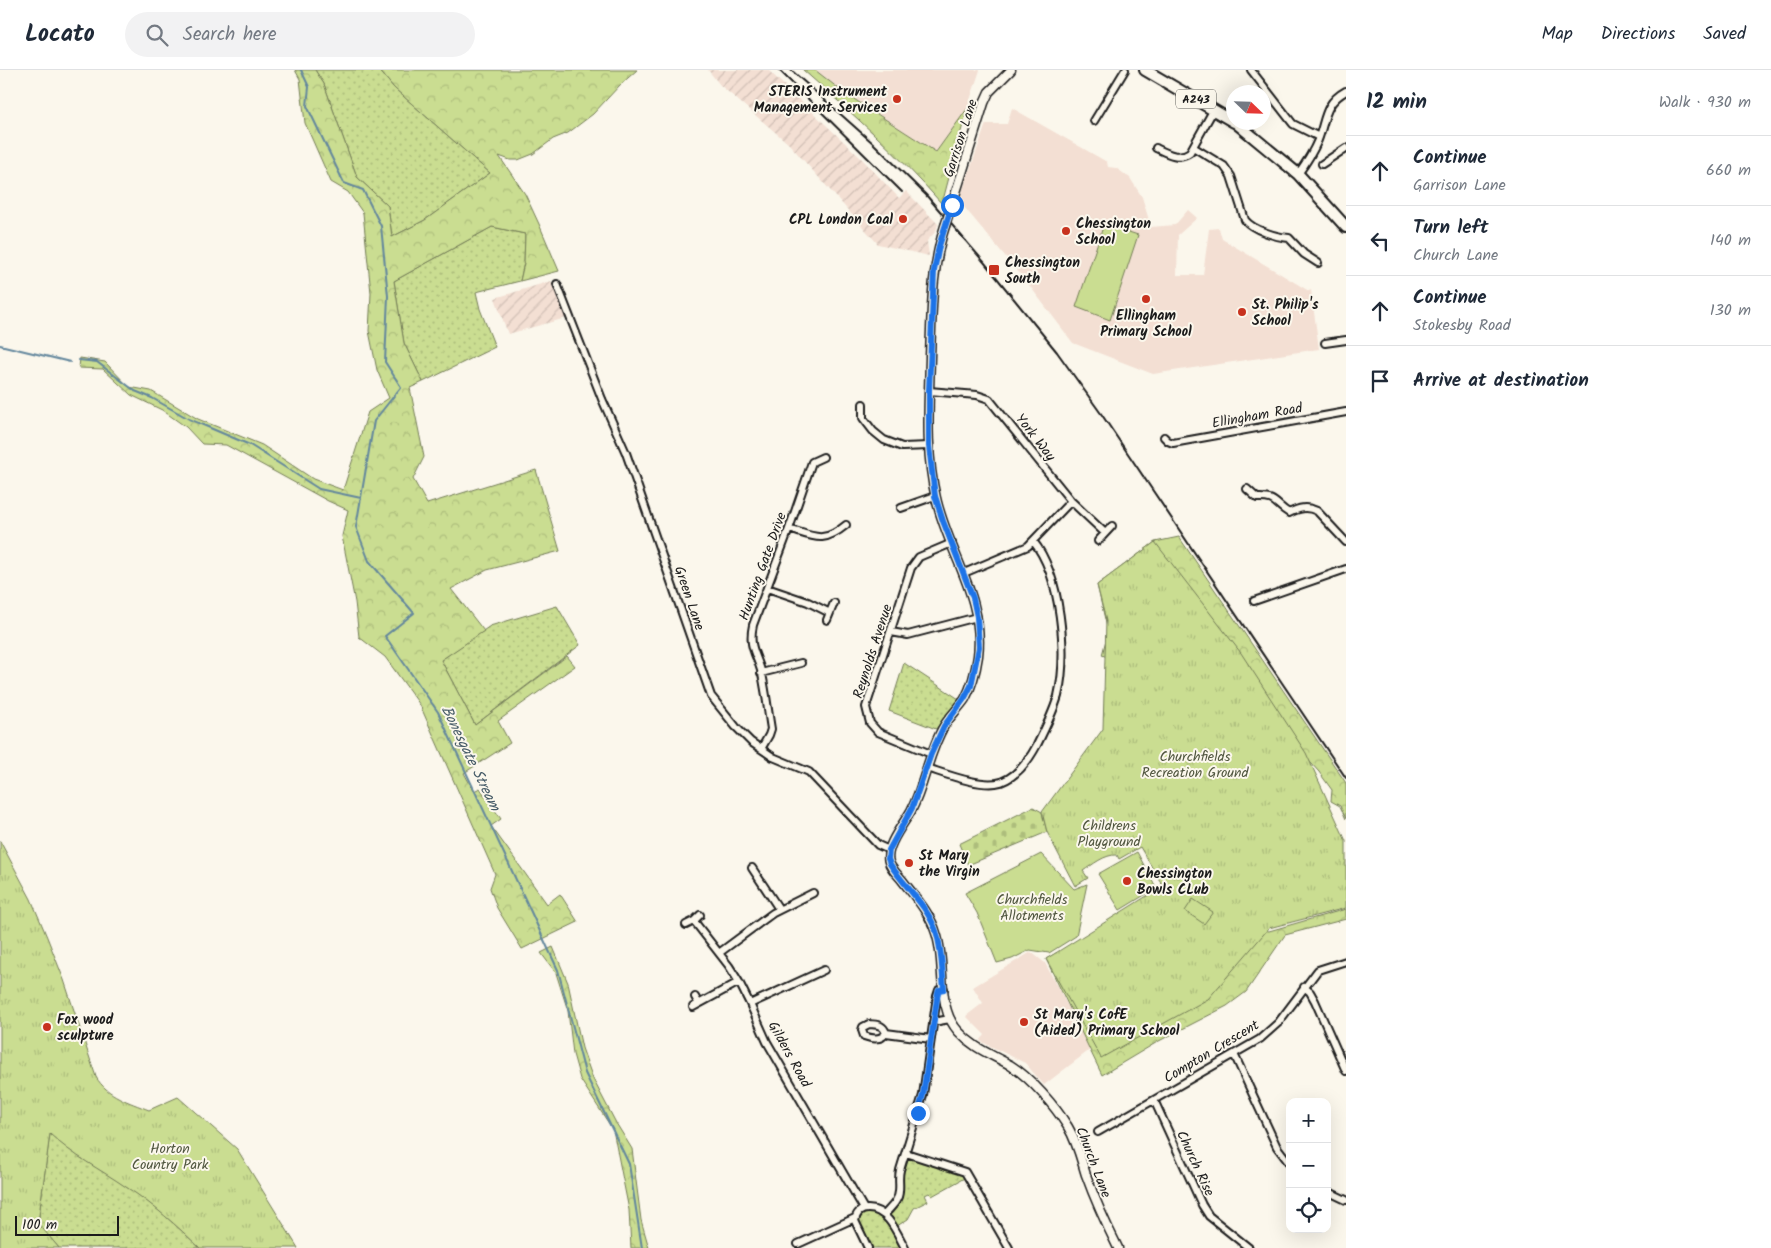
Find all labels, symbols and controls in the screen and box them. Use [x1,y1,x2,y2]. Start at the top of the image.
search box [125,12,475,57]
text: Locato [25,15,95,54]
text: Search here [183,20,276,50]
text: Map [1541,20,1573,49]
text: Directions [1601,20,1675,49]
text: Saved [1703,20,1746,49]
icon: search [143,21,171,49]
place label: STERIS Instrument Management Services [754,81,888,119]
north arrow [1226,85,1271,130]
text: 12 min [1366,86,1427,119]
road number: A243 [1176,90,1216,108]
text: Walk · 930 m [1659,90,1751,115]
marker: STERIS Instrument Management Services [891,93,903,105]
street label: Garrison Lane [938,96,984,180]
text: Continue [1413,143,1486,173]
icon: ahead [1366,157,1394,185]
text: 660 m [1706,158,1751,183]
text: Garrison Lane [1413,173,1506,198]
route start [941,194,964,217]
place label: CPL London Coal [789,209,893,231]
marker: CPL London Coal [897,213,909,225]
place label: Chessington School [1076,213,1151,251]
text: Turn left [1413,213,1488,243]
marker: Chessington School [1060,225,1072,237]
icon: left [1366,227,1394,255]
text: 140 m [1710,228,1751,253]
text: Church Lane [1413,243,1498,268]
place label: Chessington South [1005,252,1080,290]
marker: Chessington South [987,263,1001,277]
text: Continue [1413,283,1486,313]
marker: Ellingham Primary School [1140,293,1152,305]
place label: St. Philip's School [1252,294,1319,332]
icon: ahead [1366,297,1394,325]
text: 130 m [1710,298,1751,323]
place label: Ellingham Primary School [1100,305,1192,343]
marker: St. Philip's School [1236,306,1248,318]
text: Stokesby Road [1413,313,1511,338]
text: Arrive at destination [1413,366,1589,396]
icon: arrive [1366,367,1394,395]
street label: Ellingham Road [1210,397,1305,435]
street label: York Way [1010,409,1061,467]
street label: Hunting Gate Drive [733,509,793,624]
street label: Green Lane [668,563,711,634]
street label: Reynolds Avenue [847,601,899,701]
water label: Bonesgate Stream [434,702,506,816]
park label: Churchfields Recreation Ground [1141,746,1250,784]
park label: Childrens Playground [1078,815,1141,853]
place label: St Mary the Virgin [919,845,980,883]
marker: St Mary the Virgin [903,857,915,869]
place label: Chessington Bowls CLub [1137,863,1212,901]
marker: Chessington Bowls CLub [1121,875,1133,887]
park label: Churchfields Allotments [996,889,1068,927]
place label: St Mary's CofE (Aided) Primary School [1034,1004,1180,1042]
place label: Fox wood sculpture [57,1009,114,1047]
street label: Compton Crescent [1160,1014,1264,1089]
marker: St Mary's CofE (Aided) Primary School [1018,1016,1030,1028]
street label: Gilders Road [762,1017,817,1093]
marker: Fox wood sculpture [41,1021,53,1033]
map controls [1286,1098,1331,1233]
button: + [1286,1098,1331,1143]
route end [907,1102,930,1125]
street label: Church Lane [1069,1124,1117,1202]
street label: Church Rise [1170,1127,1220,1201]
park label: Horton Country Park [132,1138,209,1176]
button: − [1286,1143,1331,1188]
button: locate [1286,1188,1331,1233]
scale bar [15,1213,119,1236]
text: 100 m [22,1214,57,1236]

